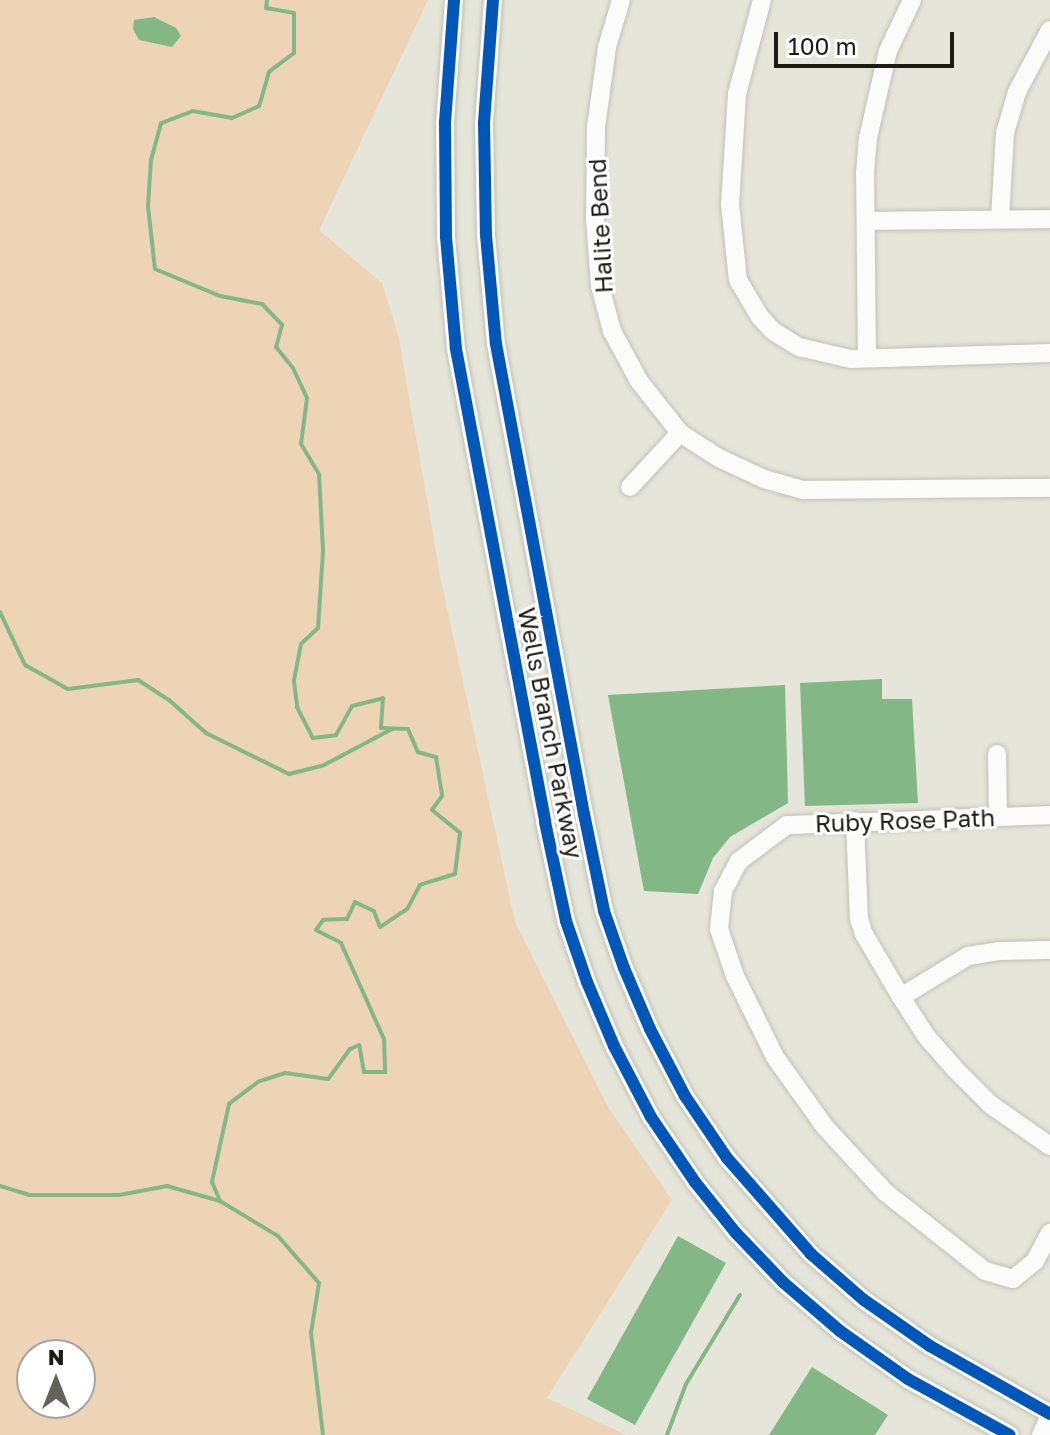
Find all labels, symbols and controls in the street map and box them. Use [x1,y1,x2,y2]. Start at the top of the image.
scale bar [778,16,958,66]
text: 100 m [788,31,857,60]
street label: Halite Bend [582,158,618,294]
street label: Wells Branch Parkway [513,605,589,861]
street label: Ruby Rose Path [814,802,996,838]
north arrow [16,1339,96,1419]
text: N [48,1343,64,1370]

